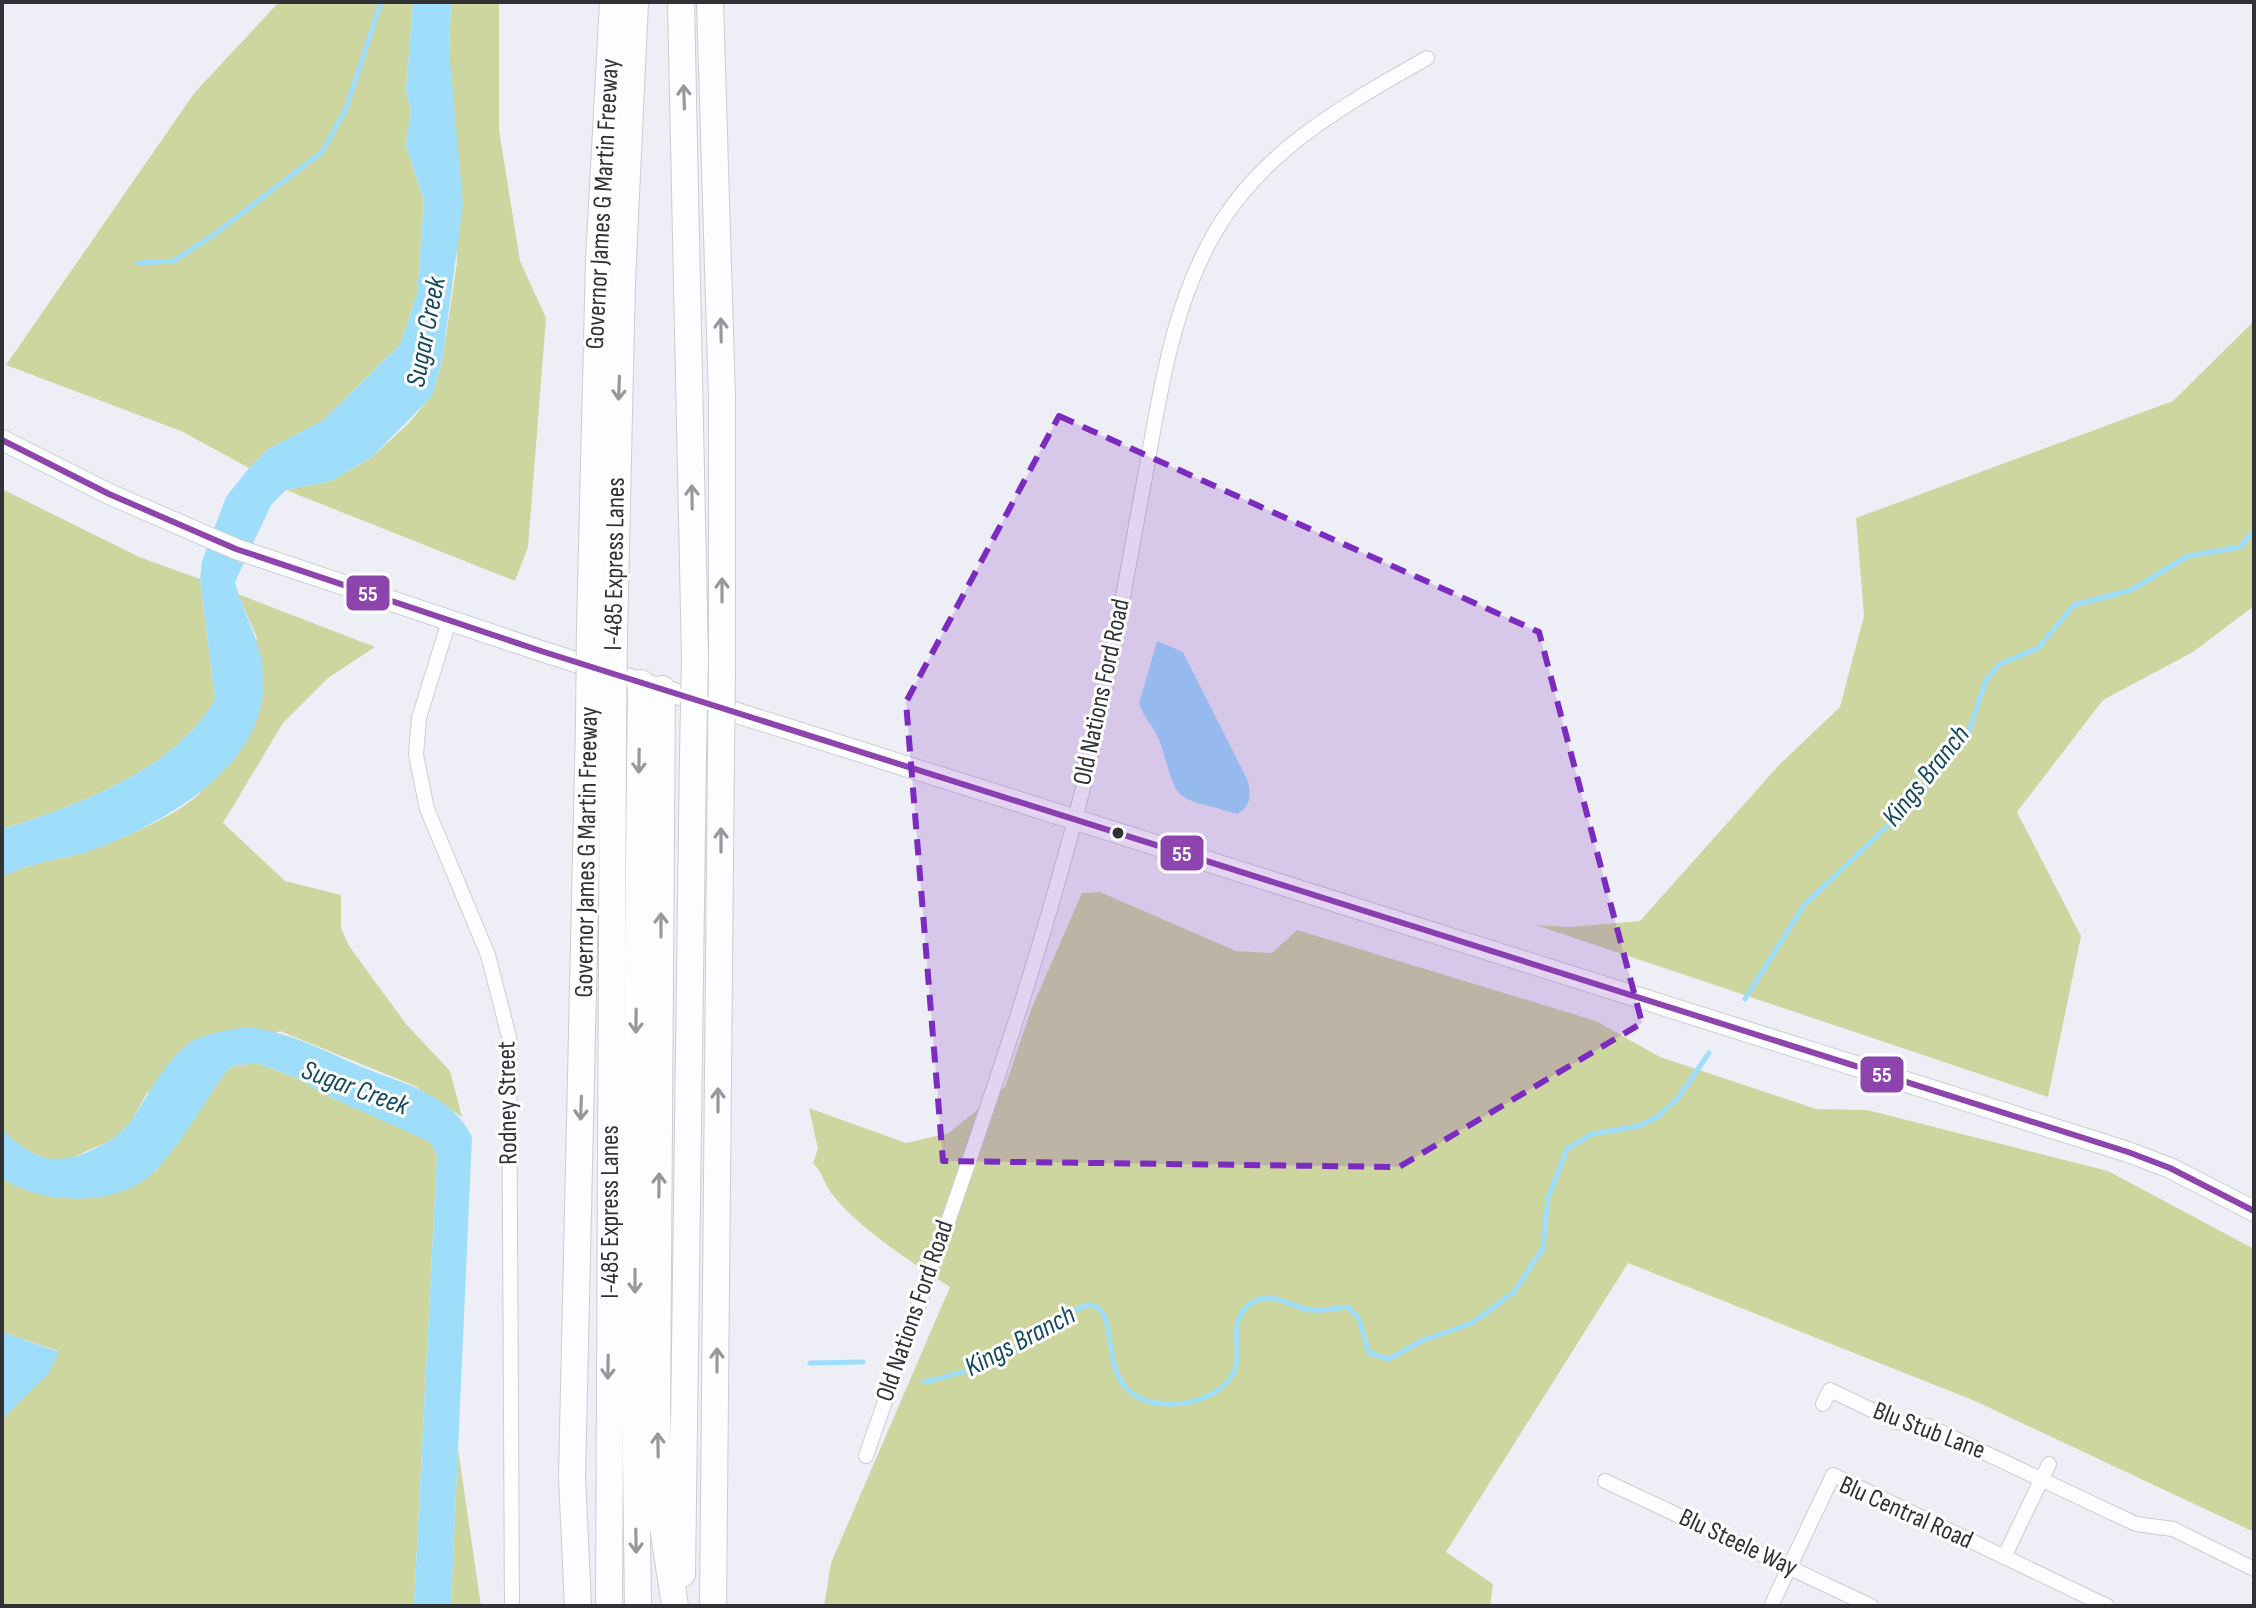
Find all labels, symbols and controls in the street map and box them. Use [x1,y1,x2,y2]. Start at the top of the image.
street label: Governor James G Martin Freeway [580,58,626,350]
one-way arrow [677,84,692,111]
water label: Sugar Creek [399,273,453,390]
one-way arrow [713,317,729,344]
one-way arrow [611,374,626,401]
street label: I-485 Express Lanes [598,477,632,651]
one-way arrow [684,484,700,511]
line badge: 55 [345,574,391,612]
one-way arrow [714,577,730,604]
text: 55 [358,581,378,608]
street label: Old Nations Ford Road [1067,596,1137,788]
street label: Governor James G Martin Freeway [569,706,605,998]
water label: Kings Branch [1875,719,1977,833]
one-way arrow [631,747,647,774]
unlabelled marker [1110,825,1126,841]
one-way arrow [713,827,728,854]
line badge: 55 [1159,834,1205,872]
text: 55 [1172,841,1192,868]
one-way arrow [653,912,669,939]
one-way arrow [628,1007,644,1034]
street label: Rodney Street [491,1041,525,1165]
water label: Sugar Creek [297,1053,414,1123]
line badge: 55 [1859,1055,1905,1094]
text: 55 [1872,1062,1892,1089]
one-way arrow [711,1087,726,1114]
one-way arrow [573,1094,589,1121]
street label: I-485 Express Lanes [595,1125,626,1299]
one-way arrow [651,1172,667,1199]
street label: Old Nations Ford Road [869,1216,961,1406]
one-way arrow [627,1267,643,1294]
water label: Kings Branch [959,1298,1081,1384]
one-way arrow [709,1347,725,1374]
one-way arrow [601,1353,616,1380]
street label: Blu Stub Lane [1869,1395,1989,1467]
one-way arrow [650,1432,666,1459]
street label: Blu Central Road [1834,1470,1978,1556]
street label: Blu Steele Way [1674,1502,1802,1584]
one-way arrow [628,1527,644,1554]

